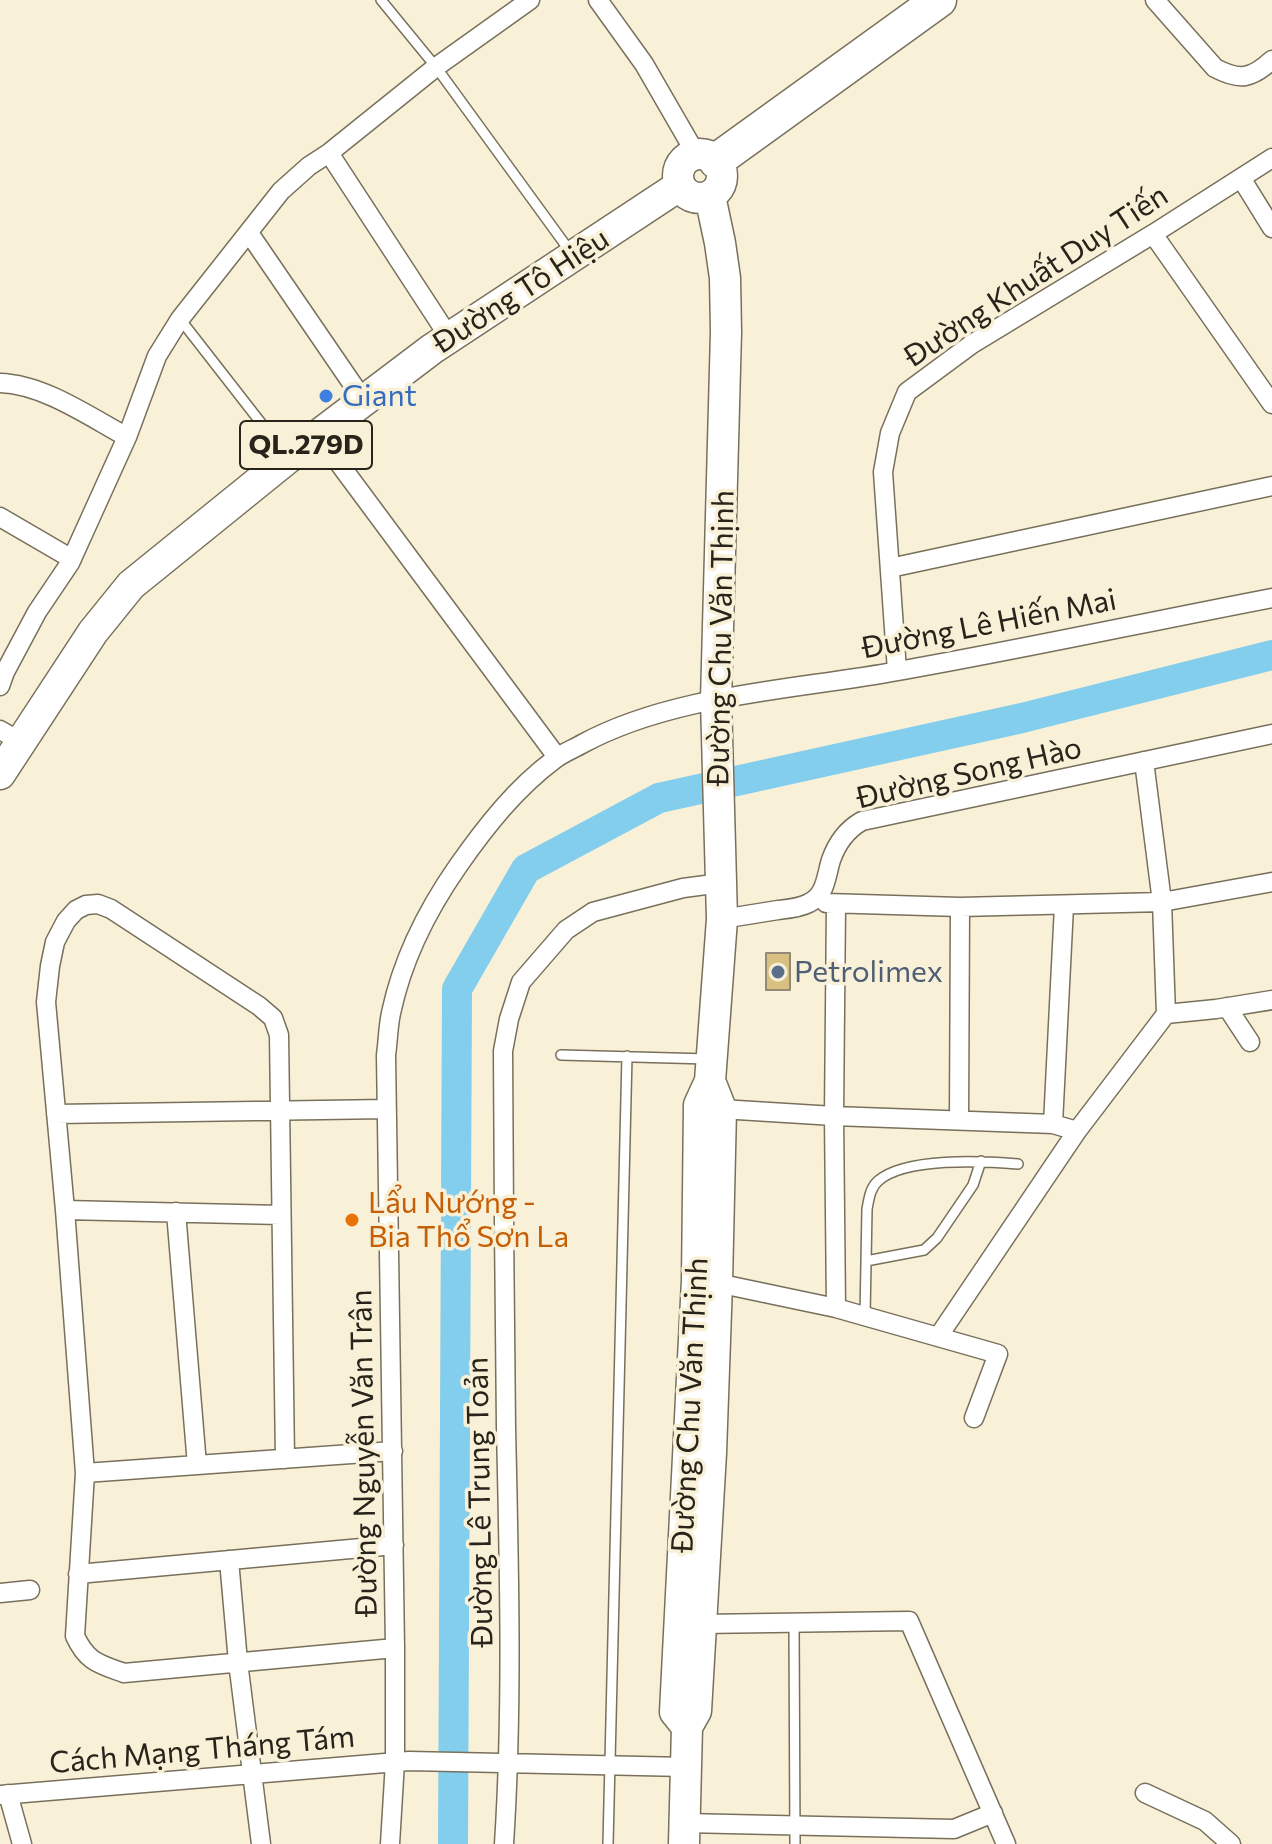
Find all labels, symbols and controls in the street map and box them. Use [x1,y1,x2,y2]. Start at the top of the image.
street label: Đường Khuất Duy Tiến [897,177,1175,375]
street label: Đường Tô Hiệu [426,221,616,361]
place label: Giant [342,378,417,414]
marker: Giant [317,387,335,405]
road number: QL.279D [240,421,372,469]
street label: Đường Chu Văn Thịnh [700,490,742,786]
street label: Đường Lê Hiến Mai [859,582,1119,666]
street label: Đường Song Hào [853,730,1085,816]
place label: Petrolimex [794,954,943,990]
marker: Petrolimex [769,963,787,981]
place label: Lẩu Nướng - Bia Thổ Sơn La [368,1185,569,1256]
marker: Lẩu Nướng - Bia Thổ Sơn La [343,1211,361,1229]
street label: Đường Chu Văn Thịnh [664,1257,716,1553]
street label: Đường Nguyễn Văn Trân [343,1289,385,1617]
street label: Đường Lê Trung Toản [459,1357,501,1647]
street label: Cách Mạng Tháng Tám [48,1719,356,1781]

